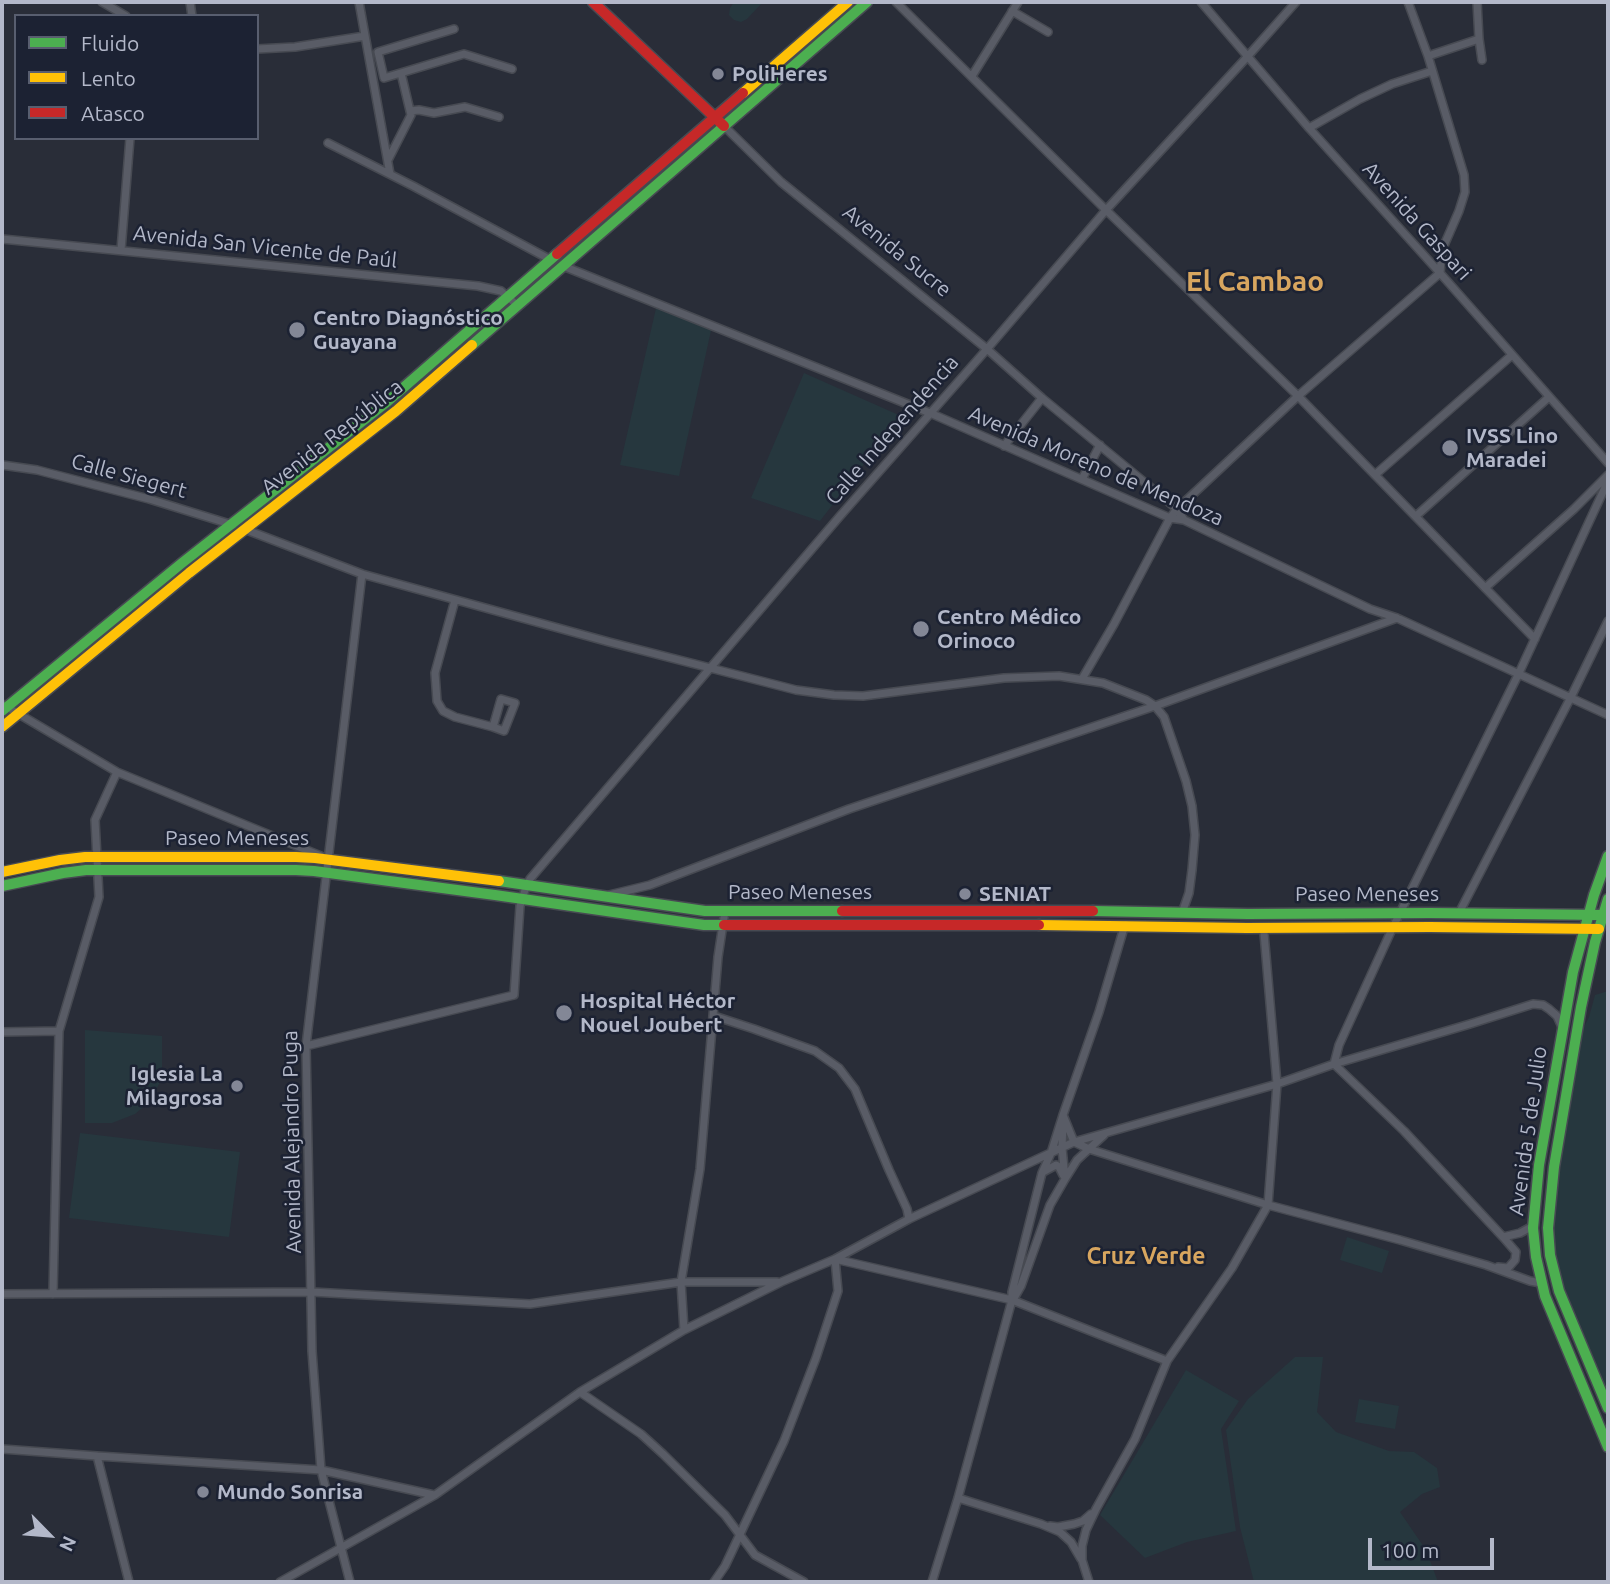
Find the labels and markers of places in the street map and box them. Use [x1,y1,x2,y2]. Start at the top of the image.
place label: PoliHeres [732,61,828,87]
marker: PoliHeres [710,66,726,82]
place label: Centro Diagnóstico Guayana [313,305,503,355]
marker: Centro Diagnóstico Guayana [287,320,307,340]
place label: IVSS Lino Maradei [1466,423,1558,473]
marker: IVSS Lino Maradei [1440,438,1460,458]
place label: Centro Médico Orinoco [937,604,1081,654]
marker: Centro Médico Orinoco [911,619,931,639]
place label: SENIAT [979,881,1051,907]
marker: SENIAT [957,886,973,902]
place label: Hospital Héctor Nouel Joubert [580,988,735,1038]
marker: Hospital Héctor Nouel Joubert [554,1003,574,1023]
place label: Iglesia La Milagrosa [126,1061,223,1111]
marker: Iglesia La Milagrosa [229,1078,245,1094]
place label: Mundo Sonrisa [217,1479,363,1505]
marker: Mundo Sonrisa [195,1484,211,1500]

